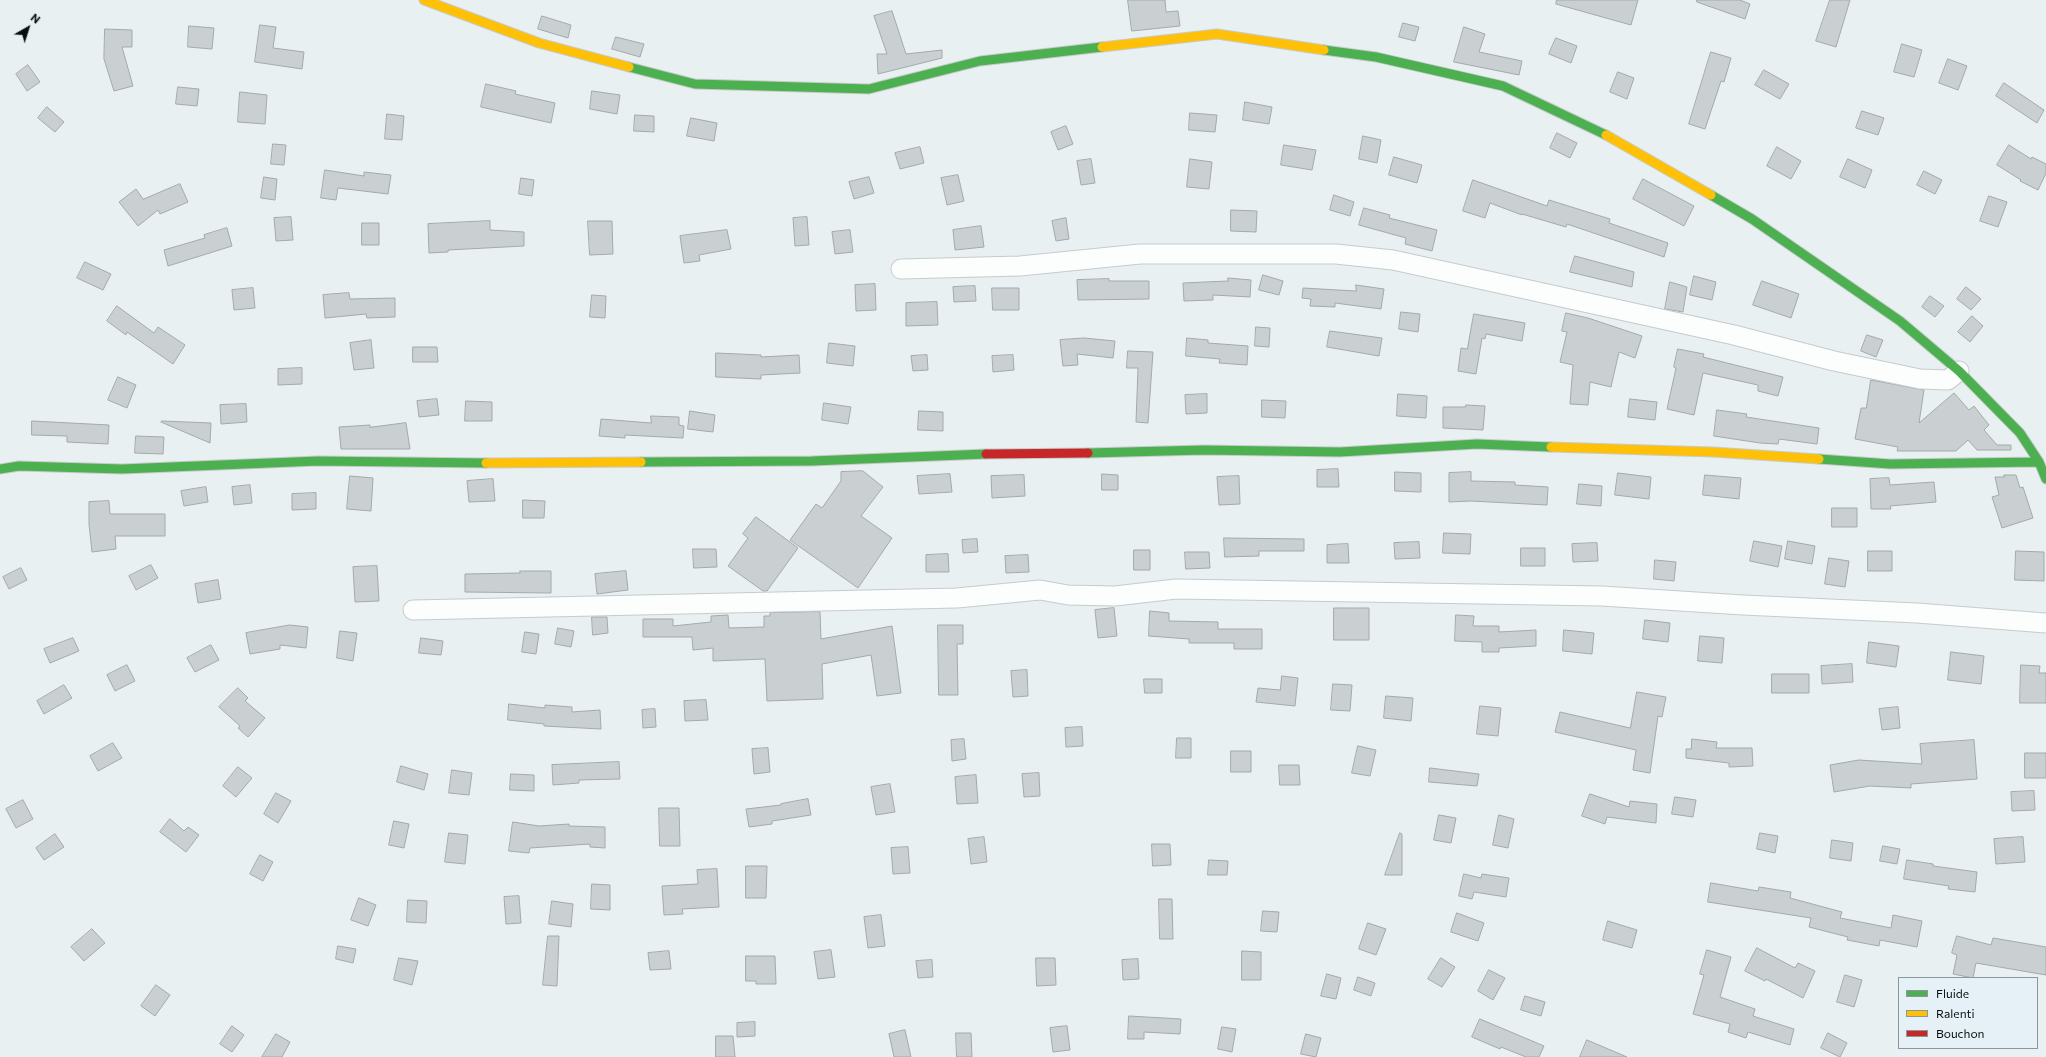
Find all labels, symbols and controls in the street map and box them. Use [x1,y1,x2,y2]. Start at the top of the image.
north arrow [8,8,48,48]
text: N [29,11,43,26]
legend [1898,977,2038,1049]
text: Fluide [1936,986,1969,1000]
text: Ralenti [1936,1006,1975,1020]
text: Bouchon [1936,1026,1984,1040]

